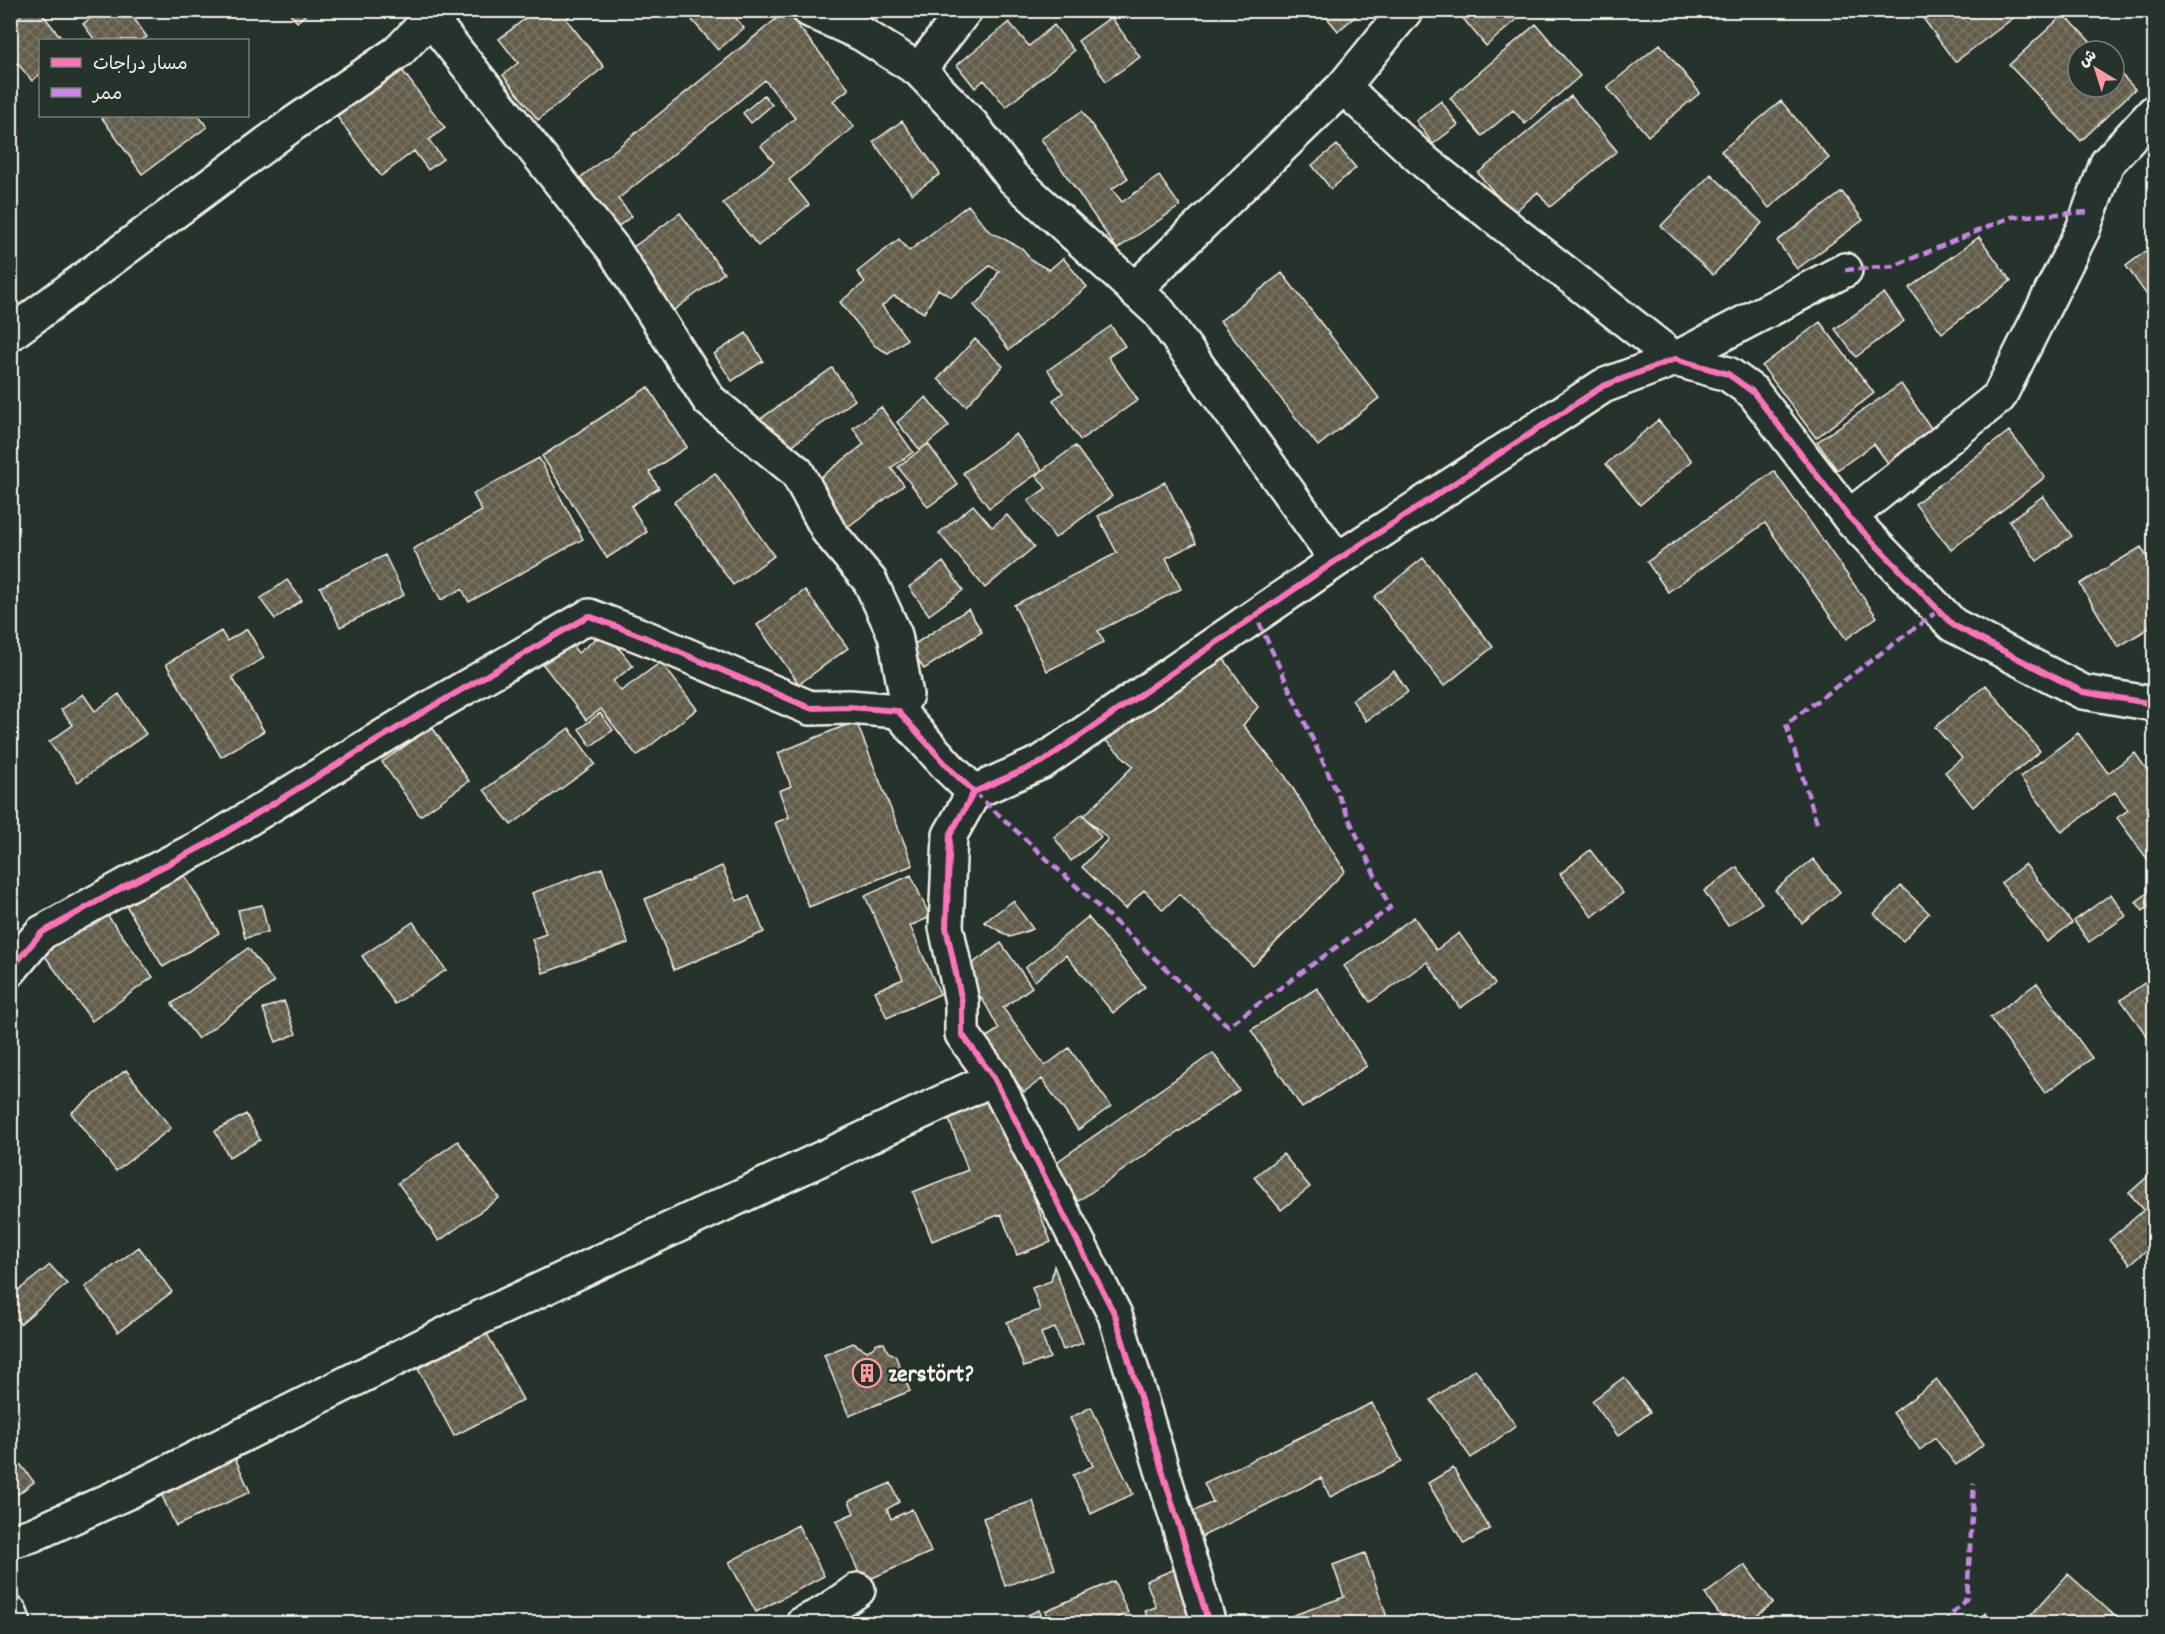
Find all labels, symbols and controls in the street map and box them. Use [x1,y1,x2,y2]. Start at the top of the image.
legend [39,39,249,117]
north arrow [2066,39,2126,99]
text: ش [2074,45,2102,74]
text: مسار دراجات [93,53,188,78]
text: ممر [91,83,122,108]
building icon: zerstört? [851,1357,883,1389]
place label: zerstört? [888,1359,974,1393]

